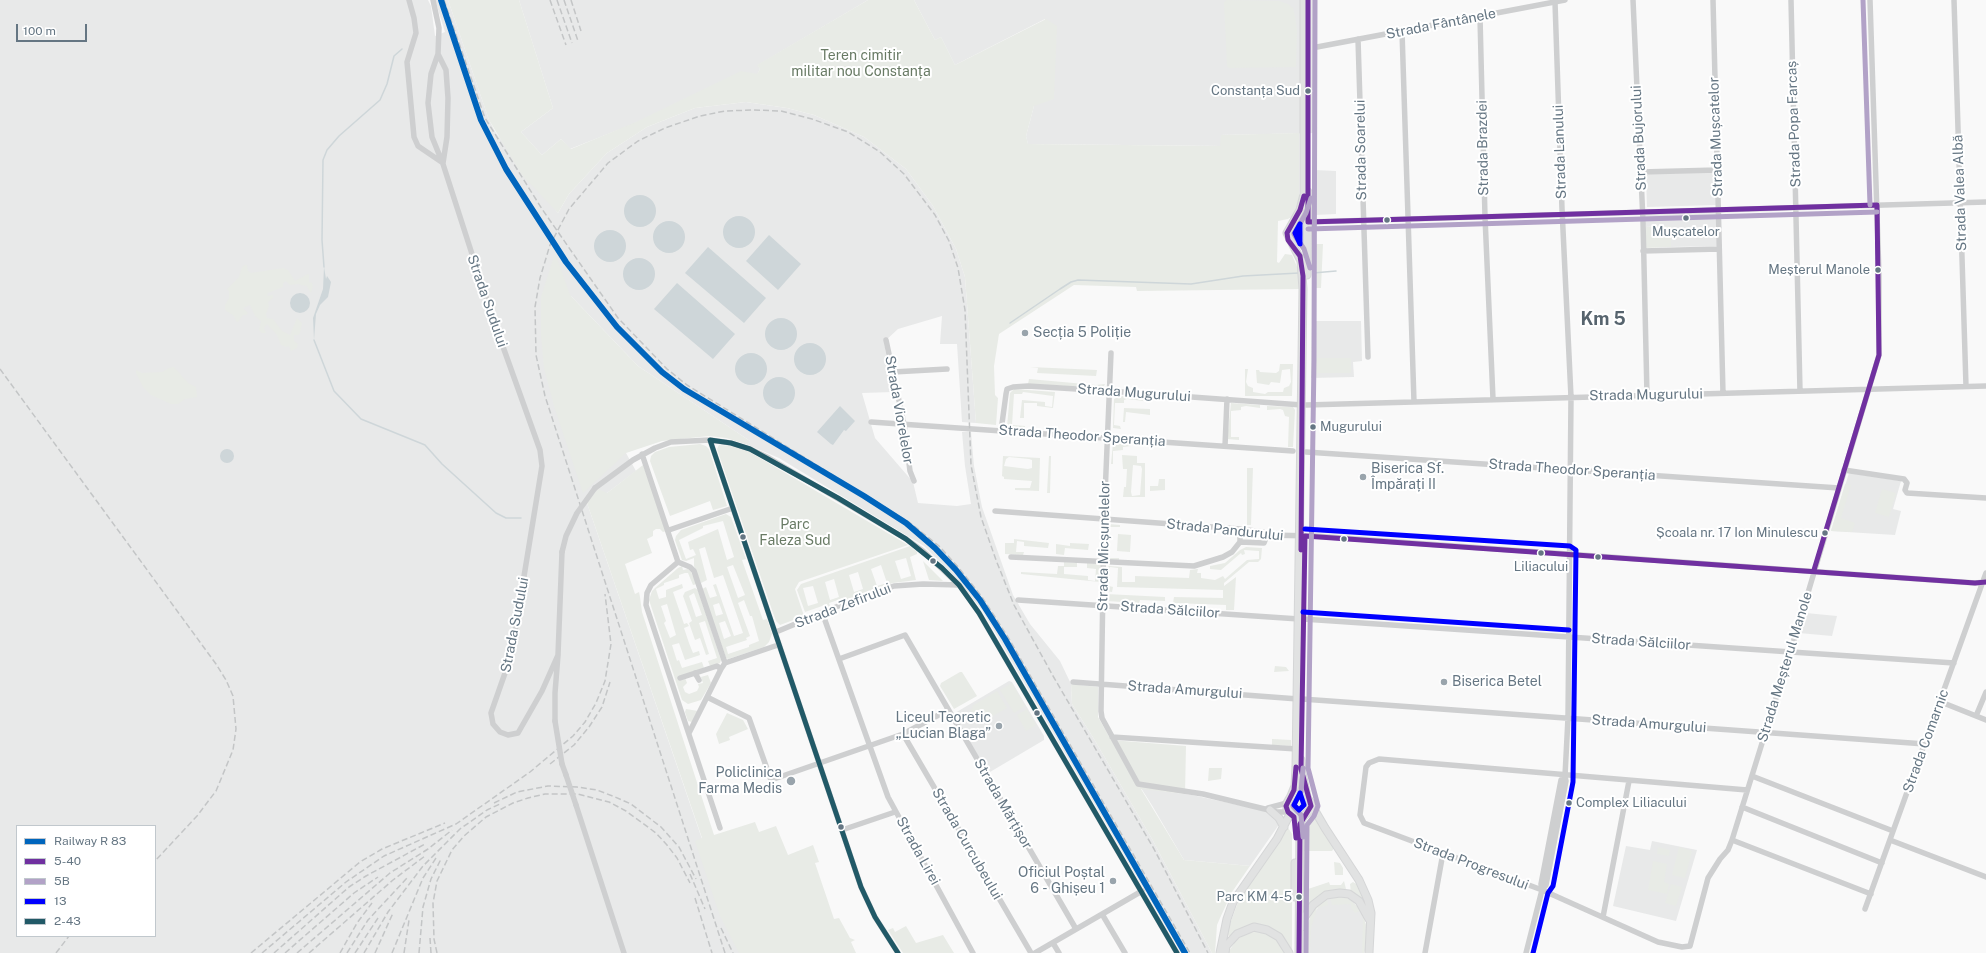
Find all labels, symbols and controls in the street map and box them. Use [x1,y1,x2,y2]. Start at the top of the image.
street label: Strada Fântânele [1385,5,1497,43]
scale bar [18,16,89,42]
text: 100 m [23,24,56,38]
park label: Teren cimitir militar nou Constanța [791,48,931,80]
street label: Strada Popa Farcaș [1783,60,1805,188]
street label: Strada Mușcatelor [1706,77,1726,197]
place label: Constanța Sud [1211,83,1300,99]
street label: Strada Bujorului [1628,85,1650,191]
marker: Constanța Sud [1303,86,1313,96]
street label: Strada Soarelui [1352,99,1370,201]
street label: Strada Brazdei [1474,100,1492,196]
street label: Strada Lanului [1550,104,1570,200]
street label: Strada Valea Albă [1950,134,1970,252]
marker: Mușcatelor [1681,213,1691,223]
unlabelled marker [1382,215,1392,225]
place label: Mușcatelor [1652,224,1720,240]
street label: Strada Sudului [463,253,511,349]
place label: Meșterul Manole [1768,262,1870,278]
marker: Meșterul Manole [1873,265,1883,275]
district label: Km 5 [1580,308,1626,330]
place label: Secția 5 Poliție [1033,325,1131,341]
marker: Secția 5 Poliție [1020,328,1030,338]
street label: Strada Viorelelor [881,354,917,466]
street label: Strada Mugurului [1077,381,1191,405]
street label: Strada Mugurului [1589,386,1703,404]
place label: Mugurului [1320,419,1382,435]
street label: Strada Theodor Speranția [998,422,1166,450]
marker: Mugurului [1308,422,1318,432]
street label: Strada Theodor Speranția [1488,456,1656,484]
place label: Biserica Sf. Împărați II [1371,461,1444,494]
marker: Biserica Sf. Împărați II [1358,472,1368,482]
street label: Strada Micșunelelor [1094,480,1114,612]
street label: Strada Pandurului [1166,516,1284,544]
park label: Parc Faleza Sud [759,517,831,550]
place label: Școala nr. 17 Ion Minulescu [1656,525,1818,541]
marker: Școala nr. 17 Ion Minulescu [1820,528,1830,538]
unlabelled marker [738,532,748,542]
unlabelled marker [1339,534,1349,544]
marker: Liliacului [1536,548,1546,558]
unlabelled marker [1593,552,1603,562]
unlabelled marker [928,556,938,566]
place label: Liliacului [1514,559,1568,575]
street label: Strada Sudului [498,576,532,674]
street label: Strada Zefirului [792,580,894,632]
street label: Strada Meșterul Manole [1754,590,1816,744]
street label: Strada Sălciilor [1120,598,1220,622]
street label: Strada Sălciilor [1591,630,1691,654]
place label: Biserica Betel [1452,674,1542,690]
marker: Biserica Betel [1439,677,1449,687]
street label: Strada Amurgului [1127,678,1243,702]
street label: Strada Comarnic [1899,687,1953,795]
unlabelled marker [1032,708,1042,718]
place label: Liceul Teoretic „Lucian Blaga” [895,710,991,742]
street label: Strada Amurgului [1591,712,1707,736]
marker: Liceul Teoretic „Lucian Blaga” [994,721,1004,731]
street label: Strada Mărțișor [970,756,1036,852]
place label: Policlinica Farma Medis [698,765,782,798]
marker: Policlinica Farma Medis [785,775,797,787]
street label: Strada Curcubeului [928,785,1006,903]
place label: Complex Liliacului [1576,795,1687,811]
marker: Complex Liliacului [1564,798,1574,808]
street label: Strada Lirei [892,814,944,888]
unlabelled marker [836,822,846,832]
legend [16,825,156,937]
text: Railway R 83 [54,834,126,848]
street label: Strada Progresului [1411,834,1531,894]
text: 5-40 [54,854,81,868]
place label: Oficiul Poștal 6 - Ghișeu 1 [1018,865,1105,898]
text: 5B [54,874,70,888]
marker: Oficiul Poștal 6 - Ghișeu 1 [1108,876,1118,886]
place label: Parc KM 4-5 [1217,889,1292,905]
marker: Parc KM 4-5 [1294,892,1304,902]
text: 13 [54,894,66,908]
text: 2-43 [54,914,81,928]

